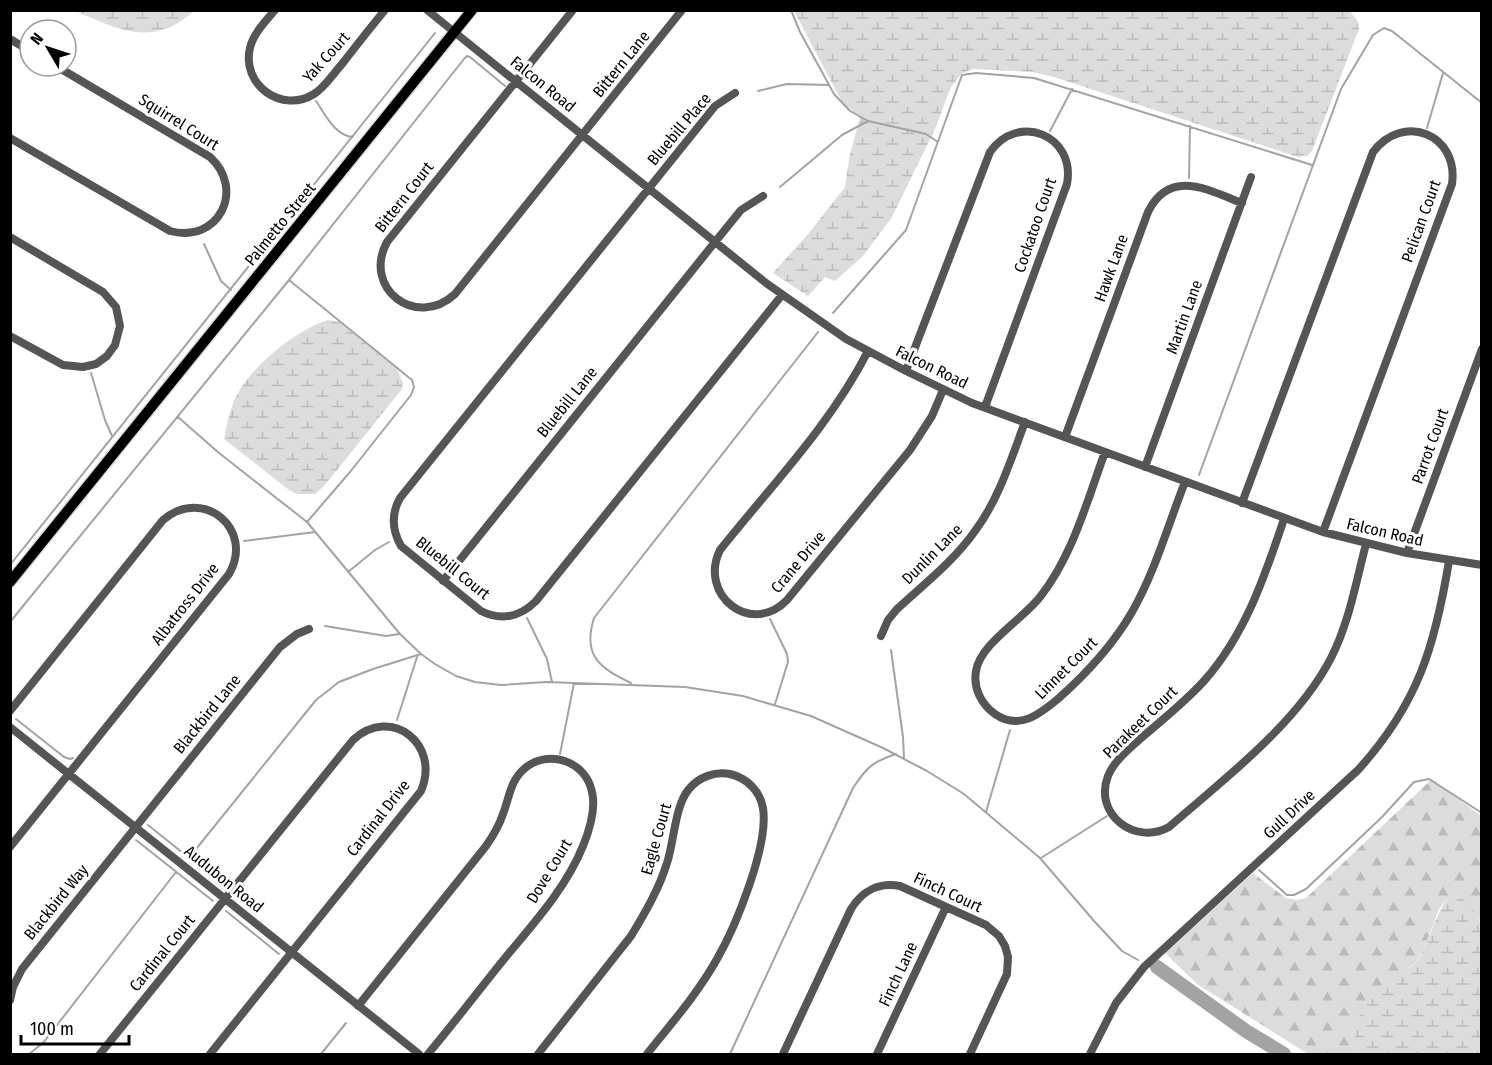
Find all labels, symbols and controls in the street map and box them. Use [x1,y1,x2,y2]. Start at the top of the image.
north arrow [18,18,78,78]
street label: Yak Court [298,27,354,86]
street label: Bittern Lane [588,27,654,101]
text: N [26,29,47,49]
street label: Falcon Road [507,52,579,116]
street label: Bluebill Place [643,89,715,169]
street label: Squirrel Court [135,90,223,155]
street label: Bittern Court [371,157,438,236]
street label: Cockatoo Court [1010,174,1060,275]
street label: Pelican Court [1397,177,1445,265]
street label: Palmetto Street [241,178,320,269]
street label: Hawk Lane [1090,232,1132,304]
street label: Martin Lane [1162,277,1206,357]
street label: Falcon Road [893,341,971,393]
street label: Bluebill Lane [533,363,601,441]
street label: Parrot Court [1408,405,1453,486]
street label: Falcon Road [1345,514,1425,550]
street label: Dunlin Lane [898,520,966,588]
street label: Crane Drive [767,527,829,597]
street label: Bluebill Court [412,532,494,604]
street label: Albatross Drive [147,559,223,649]
street label: Linnet Court [1031,632,1102,703]
street label: Blackbird Lane [169,671,245,757]
street label: Parakeet Court [1099,681,1182,762]
street label: Cardinal Drive [342,776,414,860]
street label: Gull Drive [1259,785,1319,843]
street label: Eagle Court [637,800,676,877]
street label: Dove Court [522,835,576,907]
street label: Audubon Road [181,841,267,917]
street label: Blackbird Way [20,860,93,943]
street label: Finch Court [911,868,986,916]
street label: Cardinal Court [125,910,199,995]
street label: Finch Lane [875,939,921,1009]
scale bar [21,1008,129,1046]
text: 100 m [30,1018,74,1040]

